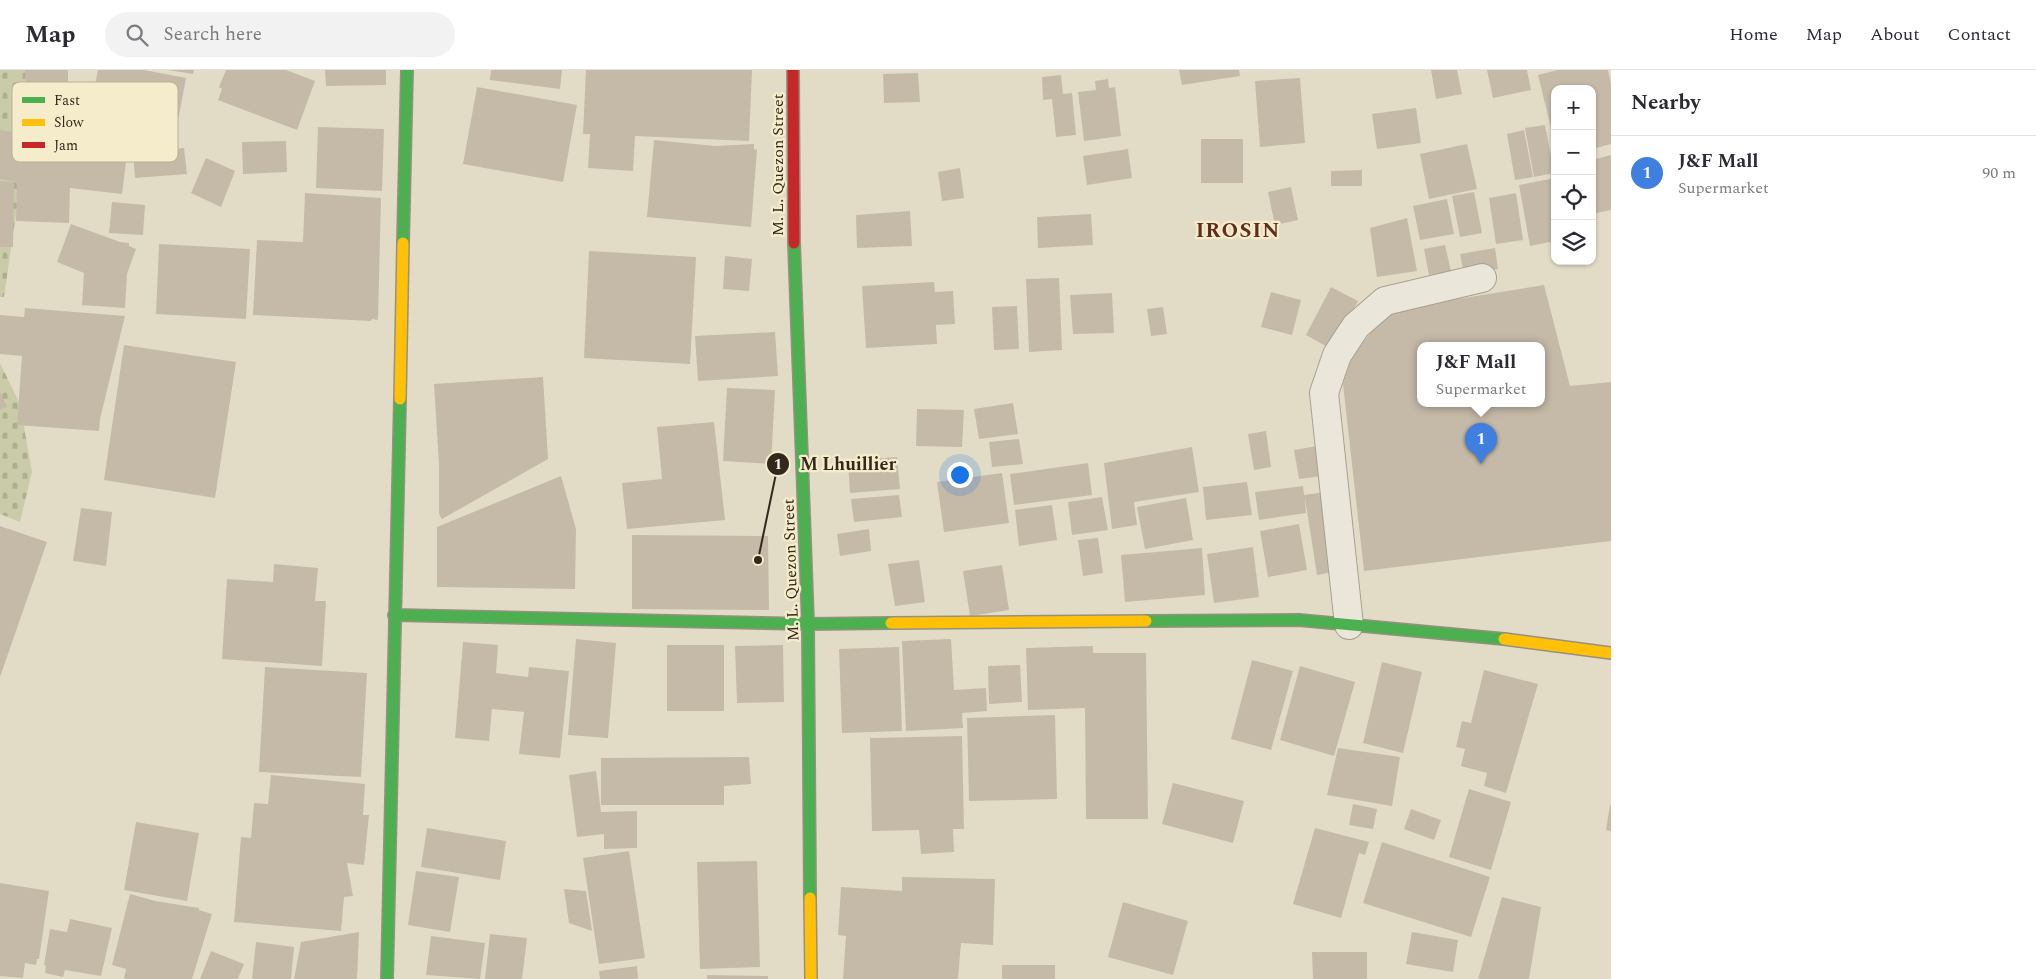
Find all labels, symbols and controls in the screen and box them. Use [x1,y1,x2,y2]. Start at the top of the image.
search box [105,12,455,57]
text: Map [25,17,75,53]
text: Search here [163,20,262,49]
icon: search [123,21,151,49]
text: Home [1729,21,1778,48]
text: Map [1806,21,1842,48]
text: About [1870,21,1920,48]
text: Contact [1948,21,2011,48]
legend [12,82,178,162]
map controls [1551,85,1596,265]
button: + [1551,85,1596,130]
text: Nearby [1631,87,1701,119]
text: Fast [54,90,80,111]
street label: M. L. Quezon Street [766,93,790,236]
text: Slow [54,112,84,133]
button: − [1551,130,1596,175]
text: Jam [54,135,78,156]
text: J&F Mall [1678,147,1759,176]
text: 1 [1643,161,1651,185]
text: 90 m [1982,161,2016,185]
button: locate [1551,175,1596,220]
text: Supermarket [1678,176,1769,200]
district label: IROSIN [1196,215,1280,247]
button: layers [1551,220,1596,265]
popup [1417,342,1545,407]
text: J&F Mall [1436,348,1516,377]
text: Supermarket [1436,377,1526,401]
pin: 1 [1465,423,1497,464]
callout: M Lhuillier [765,448,906,481]
text: M Lhuillier [800,451,896,478]
text: 1 [774,453,782,476]
your location [947,462,973,488]
street label: M. L. Quezon Street [777,498,805,642]

